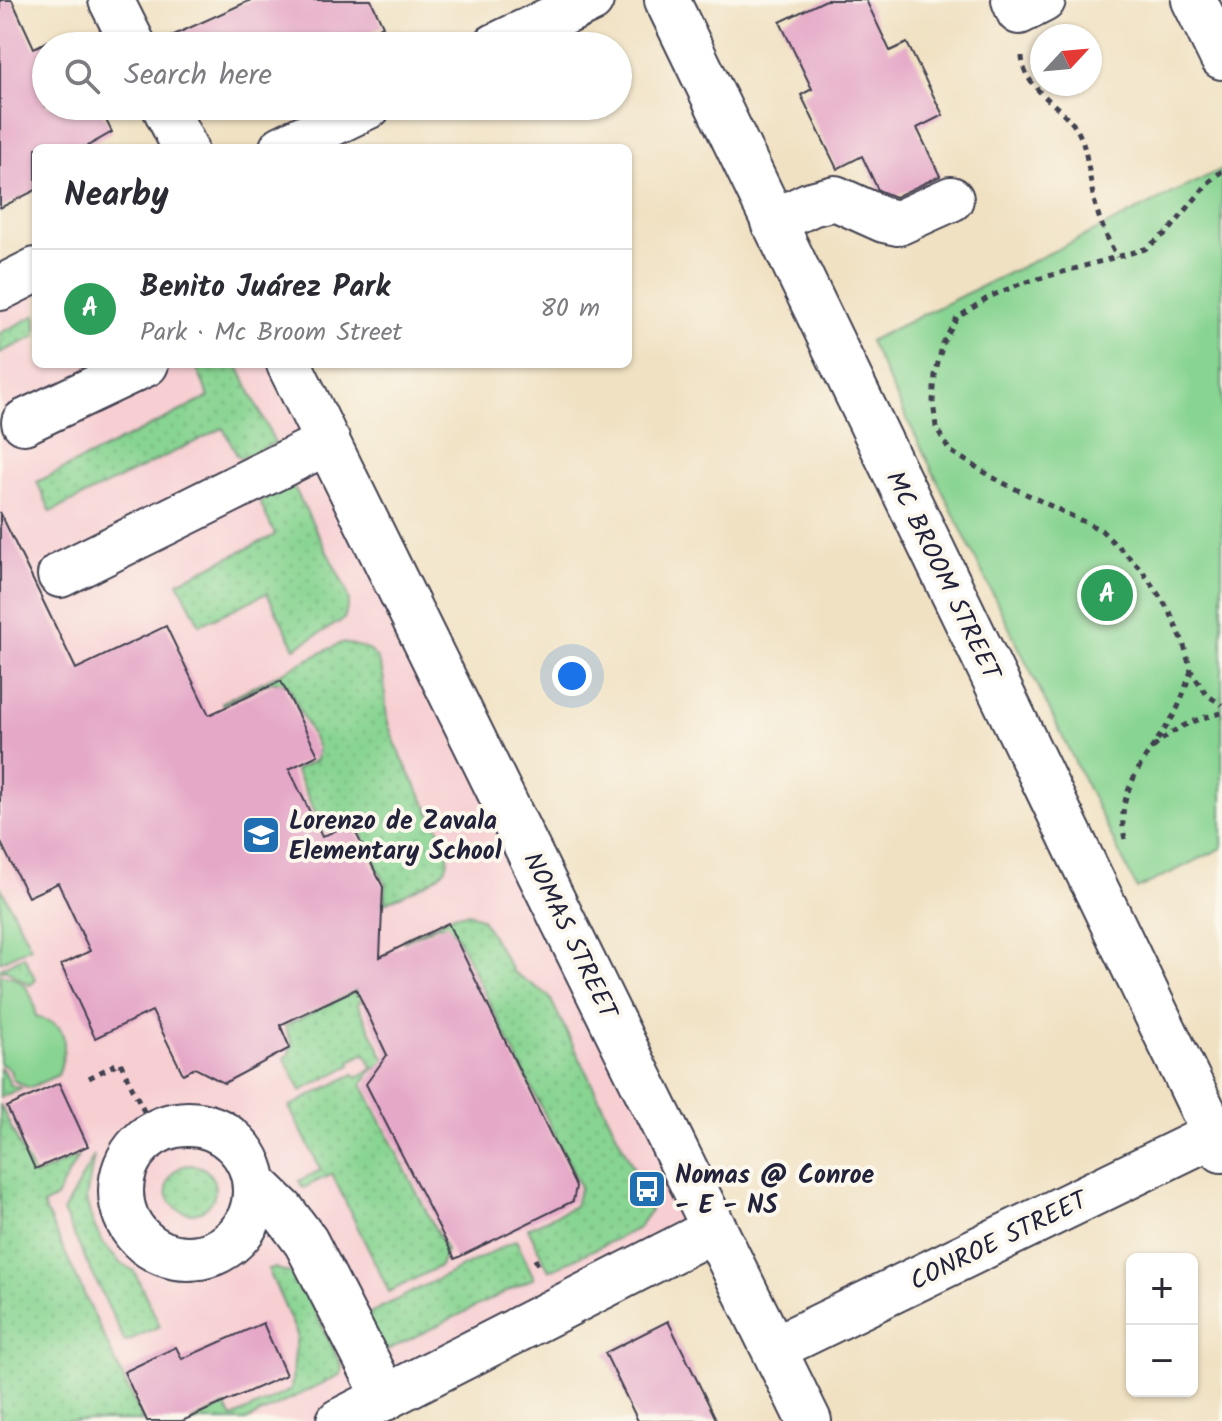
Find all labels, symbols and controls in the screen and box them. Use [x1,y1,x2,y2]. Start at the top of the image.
north arrow [1030,24,1102,96]
search box [32,32,632,120]
text: Search here [124,52,272,100]
icon: search [60,54,104,98]
text: Nearby [64,169,169,223]
text: Benito Juárez Park [140,264,390,312]
text: A [82,288,98,330]
text: 80 m [540,288,600,330]
text: Park · Mc Broom Street [140,312,402,354]
street label: MC BROOM STREET [873,464,1012,690]
pin: A [1081,565,1133,625]
your location [552,656,592,696]
place label: Lorenzo de Zavala Elementary School [289,801,502,873]
school or university icon: Lorenzo de Zavala Elementary School [240,814,282,856]
street label: NOMAS STREET [511,845,629,1028]
place label: Nomas @ Conroe - E - NS [675,1155,875,1227]
bus stop icon: Nomas @ Conroe - E - NS [626,1168,668,1210]
street label: CONROE STREET [903,1180,1097,1303]
map controls [1126,1253,1198,1397]
button: + [1126,1253,1198,1325]
button: − [1126,1325,1198,1397]

